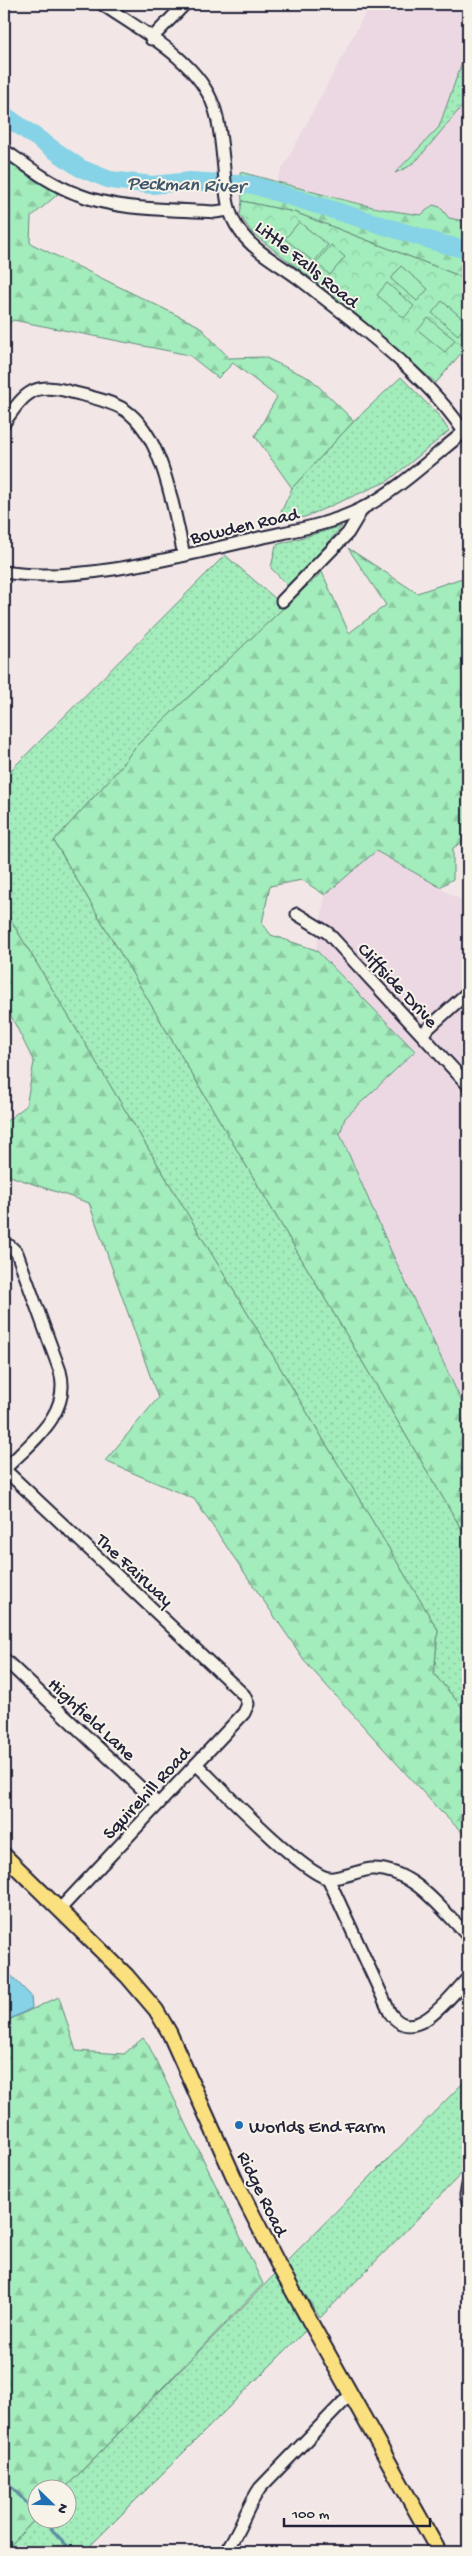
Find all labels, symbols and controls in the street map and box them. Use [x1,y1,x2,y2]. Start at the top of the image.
water label: Peckman River [127,173,249,200]
street label: Little Falls Road [249,217,364,316]
street label: Bowden Road [188,503,303,551]
street label: Cliffside Drive [351,939,442,1034]
street label: The Fairway [89,1529,178,1614]
street label: Highfield Lane [42,1674,140,1767]
street label: Squirehill Road [99,1742,198,1846]
place label: Worlds End Farm [249,2117,386,2140]
marker: Worlds End Farm [233,2119,245,2131]
street label: Ridge Road [230,2148,292,2243]
north arrow [28,2478,78,2528]
scale bar [284,2496,431,2528]
text: N [52,2501,71,2516]
text: 100 m [291,2506,330,2524]

